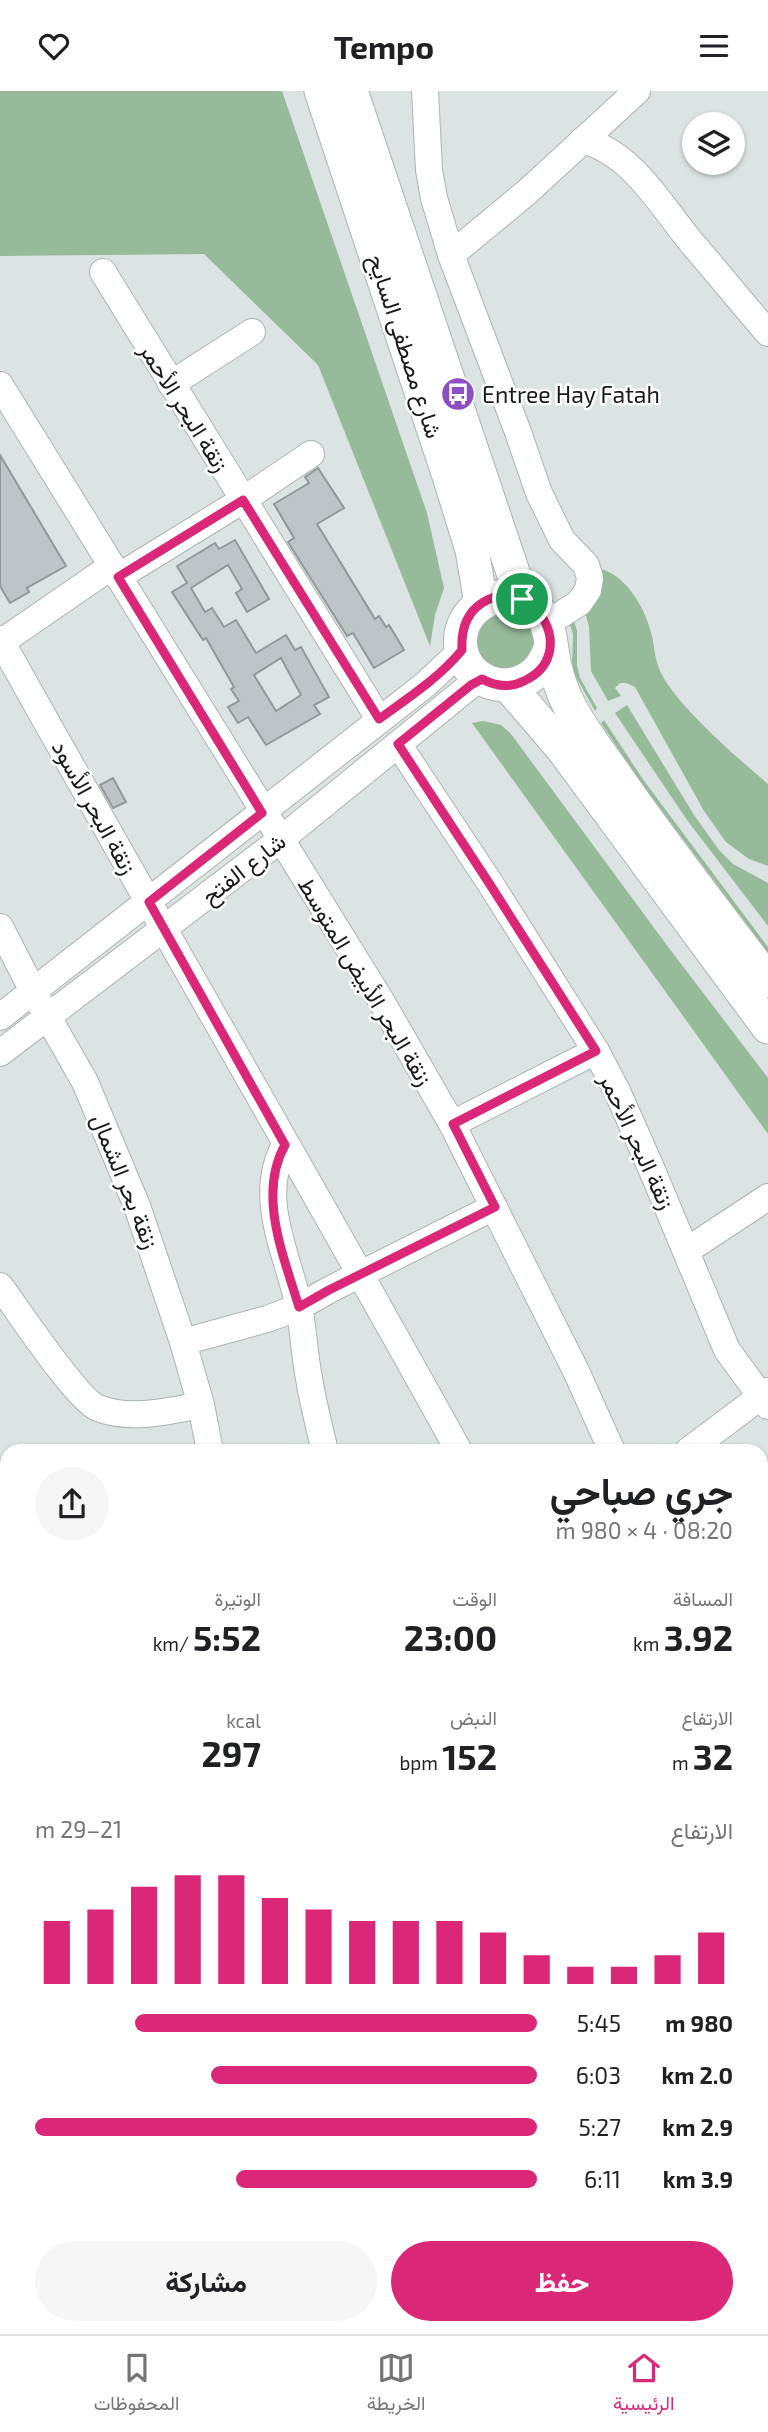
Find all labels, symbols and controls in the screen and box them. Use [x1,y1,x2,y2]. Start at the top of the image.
icon: heart [35,27,73,65]
text: Tempo [334,27,434,65]
icon: menu [695,27,733,65]
map controls [682,112,745,175]
button: layers [682,112,745,175]
street label: شارع مصطفى السايح [360,250,449,443]
street label: زنقة البحر الأحمر [132,336,236,478]
bus stop icon: Entree Hay Fatah [439,375,477,413]
place label: Entree Hay Fatah [482,380,660,408]
pin [492,569,552,629]
icon: arrive [503,580,541,618]
street label: زنقة البحر الأسود [45,735,143,880]
street label: شارع الفتح [195,827,292,912]
street label: زنقة البحر الأبيض المتوسط [291,872,439,1091]
street label: زنقة البحر الأحمر [592,1068,682,1214]
street label: زنقة بحر الشمال [84,1109,166,1253]
button: share [35,1467,109,1541]
text: جري صباحي [550,1467,733,1513]
text: 08:20 · 4 × 980 m [555,1516,733,1544]
text: الوتيرة [215,1587,261,1610]
text: الوقت [452,1587,497,1610]
text: المسافة [673,1587,733,1610]
text: 5:52 [193,1616,261,1658]
text: 23:00 [404,1616,497,1658]
text: 3.92 [664,1616,733,1658]
text: /km [153,1632,193,1655]
text: km [633,1632,664,1655]
text: النبض [450,1706,497,1729]
text: الارتفاع [681,1706,733,1729]
text: kcal [226,1709,261,1732]
text: 297 [202,1732,261,1774]
text: 152 [442,1735,497,1777]
text: 32 [693,1735,733,1777]
text: bpm [399,1751,442,1774]
text: m [672,1751,693,1774]
text: 21–29 m [35,1815,122,1843]
text: الارتفاع [671,1816,733,1844]
text: 5:45 [577,2009,621,2037]
text: 980 m [665,2009,733,2037]
text: 6:03 [576,2061,621,2089]
text: 2.0 km [661,2061,733,2089]
text: 5:27 [579,2113,621,2141]
text: 2.9 km [662,2113,733,2141]
text: 6:11 [584,2165,621,2193]
text: 3.9 km [663,2165,733,2193]
button: مشاركة [35,2241,377,2321]
button: حفظ [391,2241,733,2321]
tab: المحفوظات [94,2349,179,2420]
tab: الخريطة [367,2349,425,2420]
tab: الرئيسية [613,2349,674,2420]

